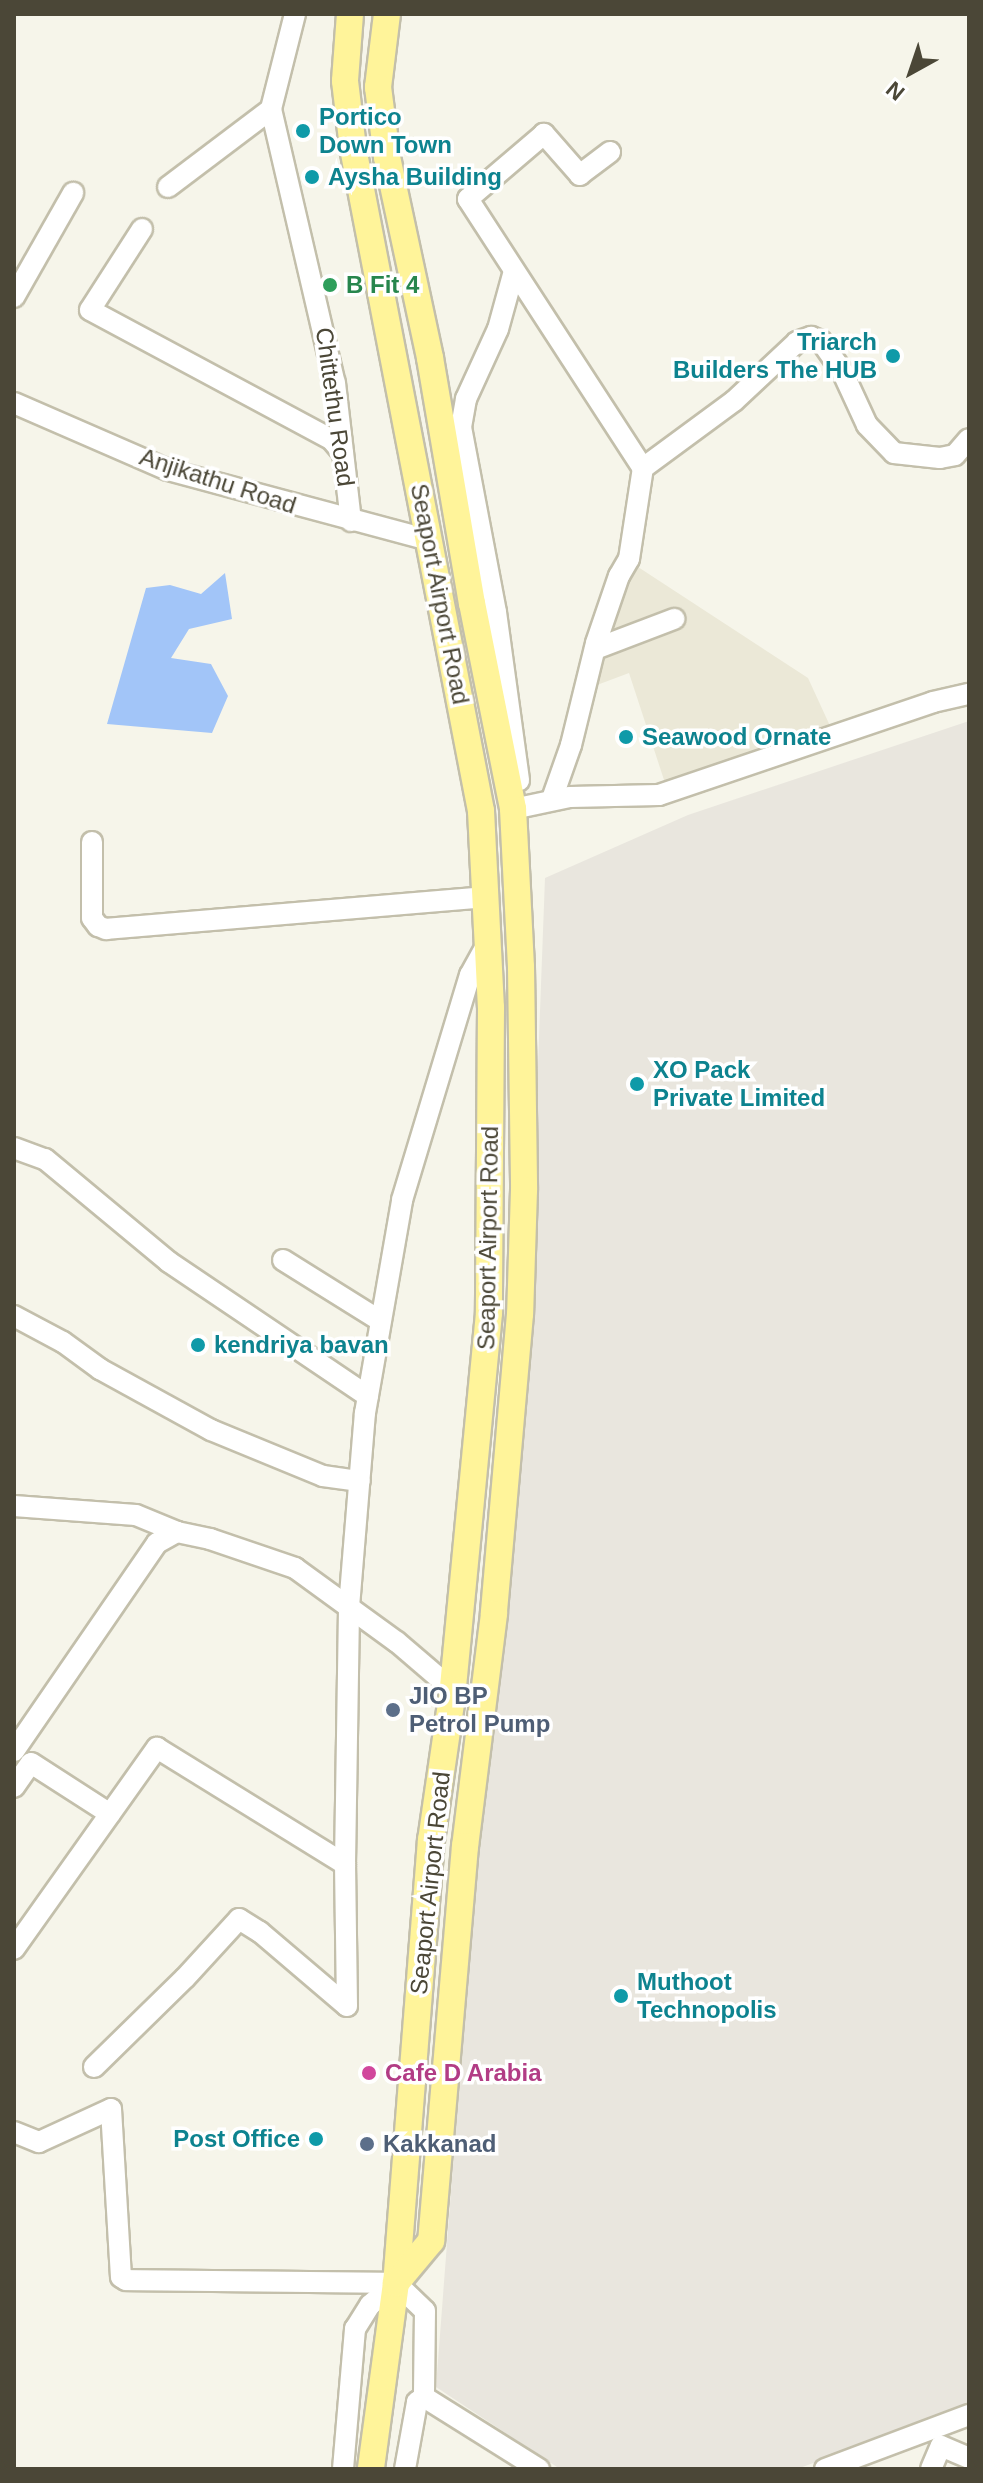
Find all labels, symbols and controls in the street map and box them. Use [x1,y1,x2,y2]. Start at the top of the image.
north arrow [871,32,951,112]
text: N [881,76,909,105]
place label: Portico Down Town [319,103,452,159]
marker: Portico Down Town [294,122,312,140]
place label: Aysha Building [328,163,502,191]
marker: Aysha Building [303,168,321,186]
place label: B Fit 4 [346,271,419,299]
marker: B Fit 4 [321,276,339,294]
street label: Chittethu Road [310,326,360,488]
place label: Triarch Builders The HUB [673,328,877,384]
marker: Triarch Builders The HUB [884,347,902,365]
street label: Anjikathu Road [136,442,300,520]
street label: Seaport Airport Road [404,481,476,707]
place label: Seawood Ornate [642,723,831,751]
marker: Seawood Ornate [617,728,635,746]
place label: XO Pack Private Limited [653,1056,825,1112]
marker: XO Pack Private Limited [628,1075,646,1093]
street label: Seaport Airport Road [472,1125,504,1351]
place label: kendriya bavan [214,1331,389,1359]
marker: kendriya bavan [189,1336,207,1354]
place label: JIO BP Petrol Pump [409,1682,550,1738]
marker: JIO BP Petrol Pump [384,1701,402,1719]
street label: Seaport Airport Road [404,1769,456,1997]
place label: Muthoot Technopolis [637,1968,777,2024]
marker: Muthoot Technopolis [612,1987,630,2005]
place label: Cafe D Arabia [385,2059,542,2087]
marker: Cafe D Arabia [360,2064,378,2082]
place label: Post Office [173,2125,300,2153]
marker: Post Office [307,2130,325,2148]
place label: Kakkanad [383,2130,496,2158]
marker: Kakkanad [358,2135,376,2153]

